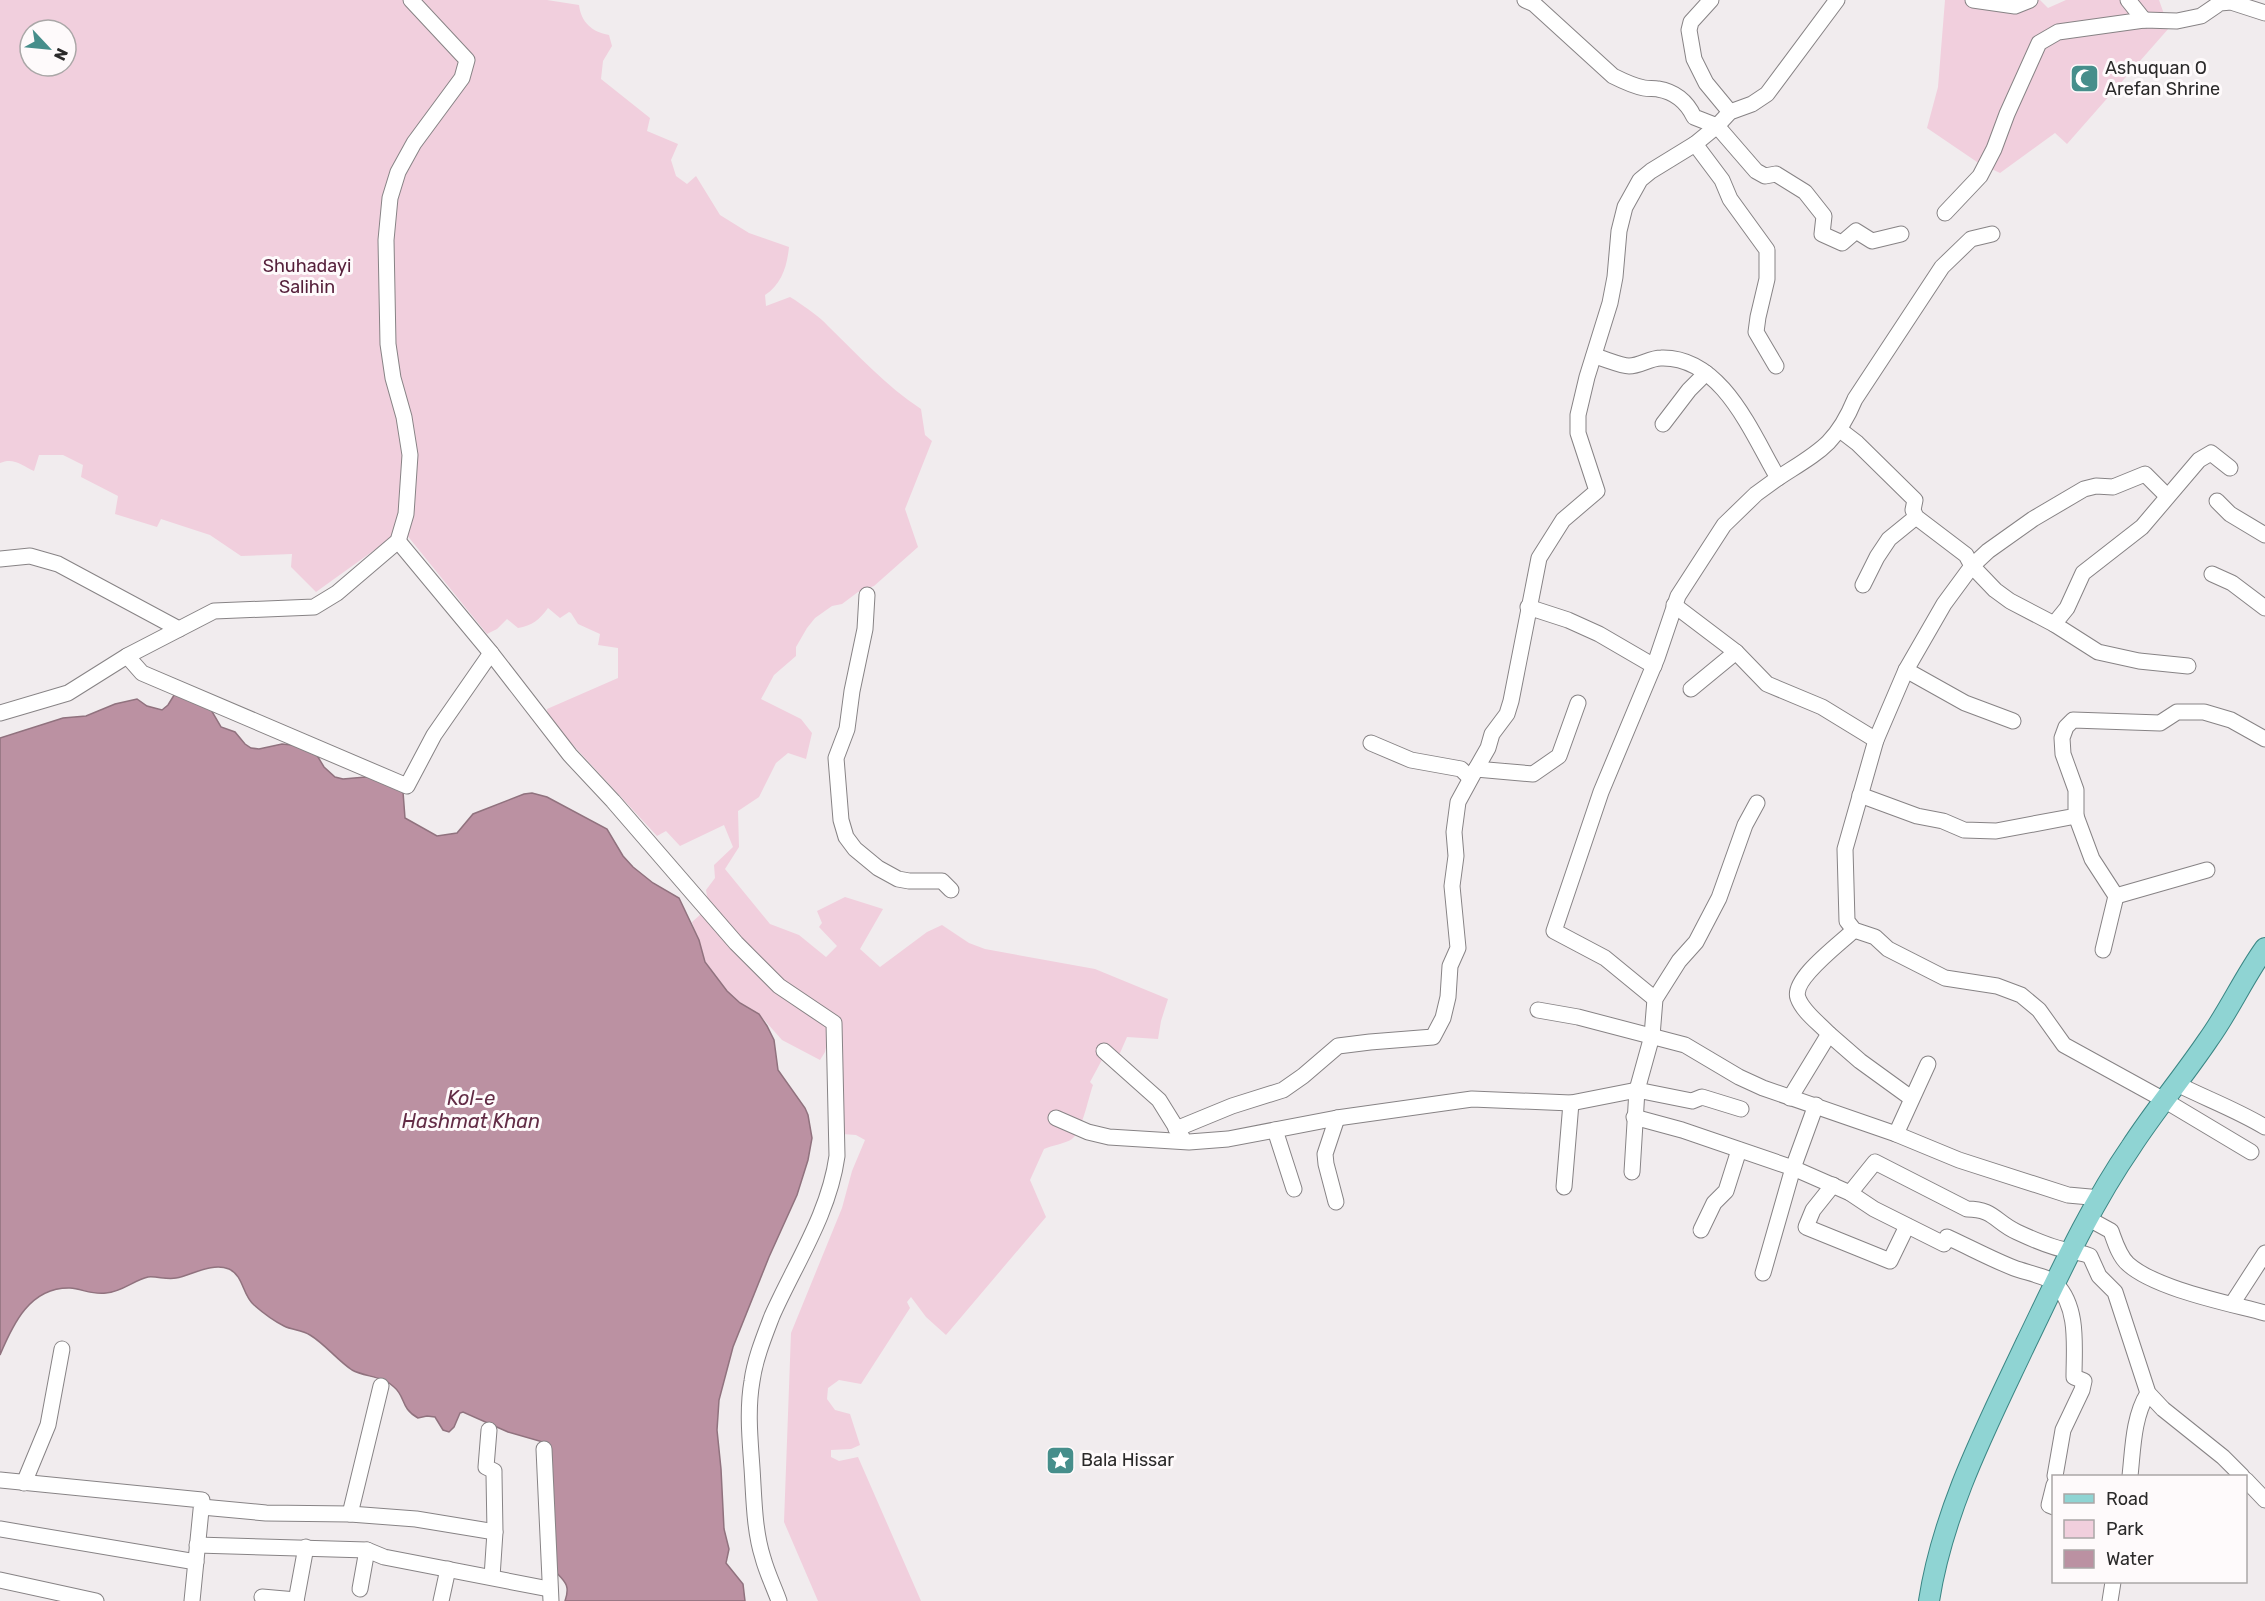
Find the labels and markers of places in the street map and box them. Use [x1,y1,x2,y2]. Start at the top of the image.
place label: Ashuquan O Arefan Shrine [2105,57,2220,100]
mosque icon: Ashuquan O Arefan Shrine [2068,62,2100,94]
place icon: Bala Hissar [1044,1444,1076,1476]
place label: Bala Hissar [1081,1449,1174,1471]

